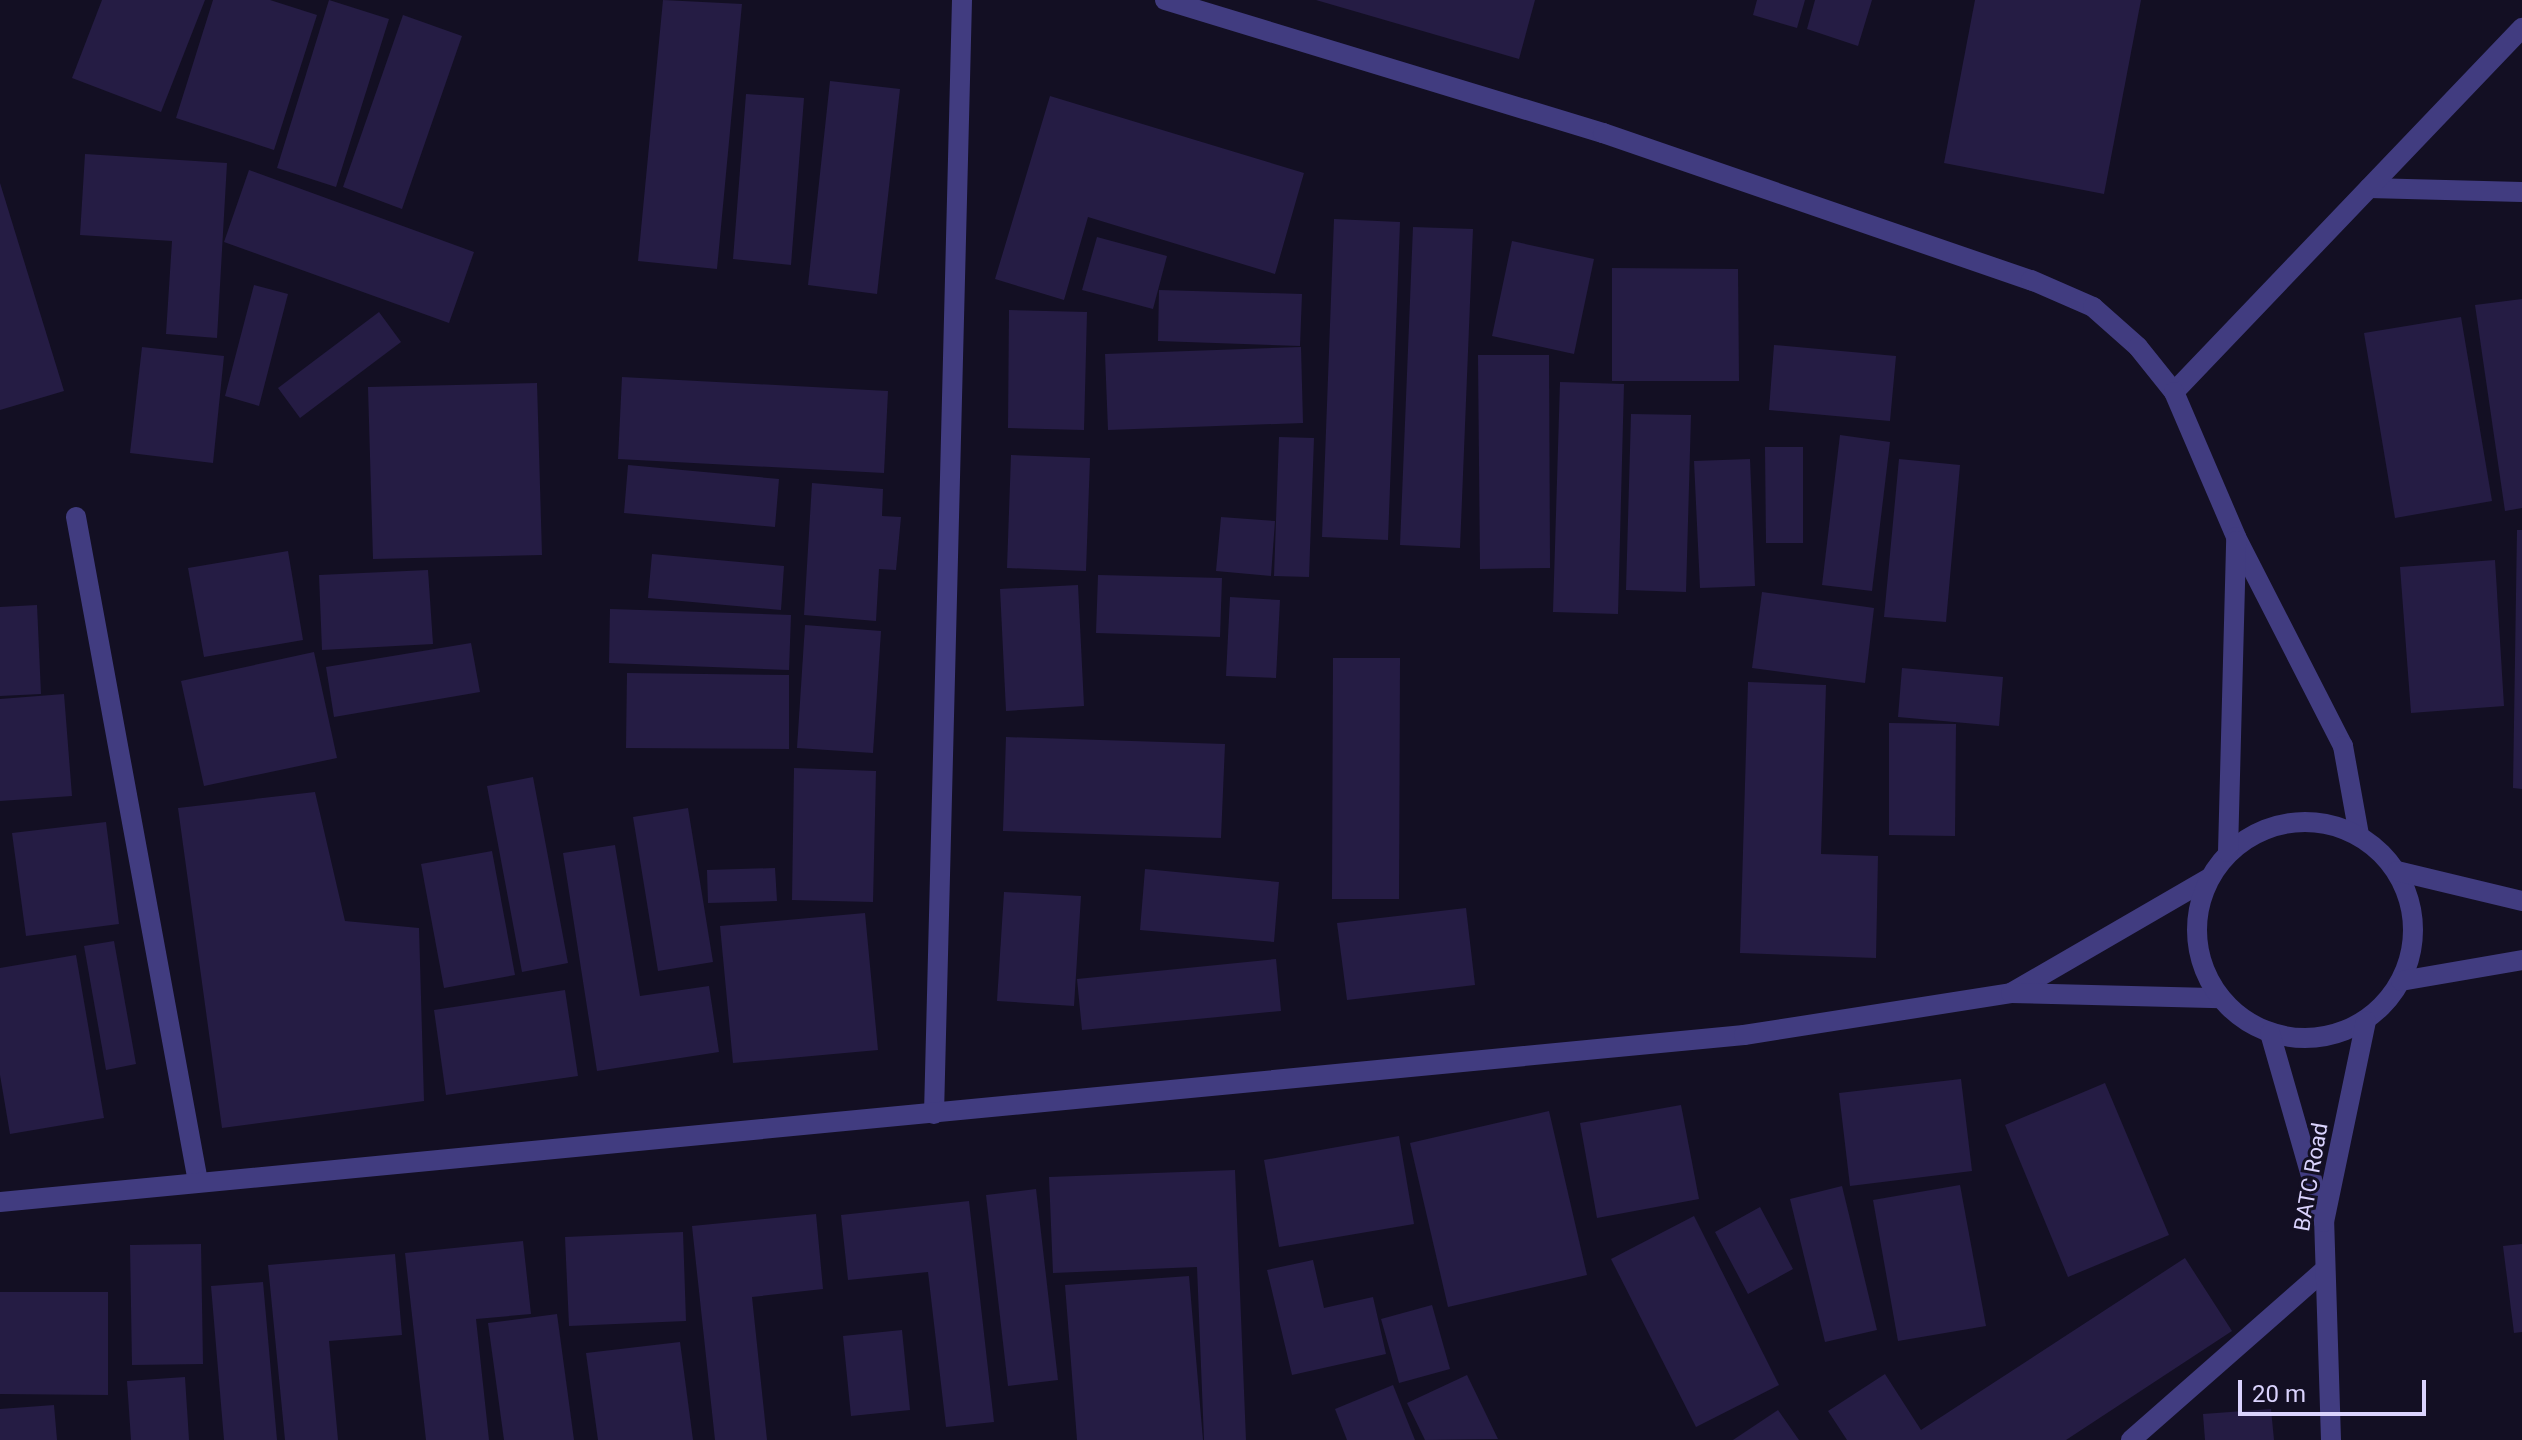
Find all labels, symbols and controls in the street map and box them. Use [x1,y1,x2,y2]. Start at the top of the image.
street label: BATC Road [2288,1121,2334,1233]
scale bar [2242,1364,2430,1414]
text: 20 m [2252,1380,2306,1408]

